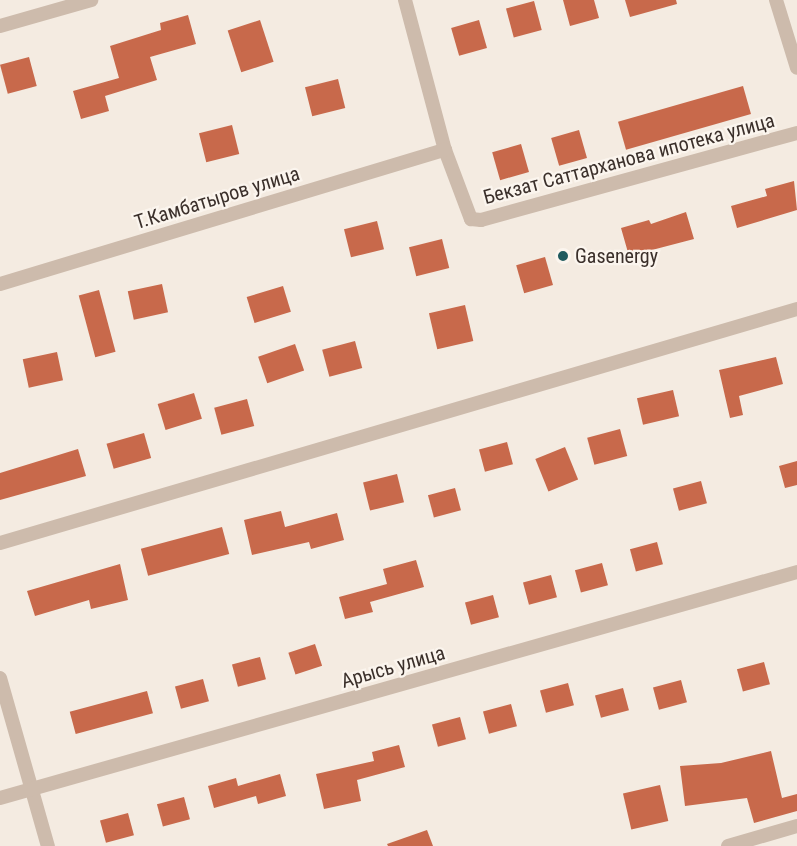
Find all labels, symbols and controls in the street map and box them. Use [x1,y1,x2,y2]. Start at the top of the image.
street label: Бекзат Саттарханова ипотека улица [481,109,777,209]
street label: Т.Камбатыров улица [132,161,302,235]
place label: Gasenergy [575,244,658,268]
marker: Gasenergy [556,249,570,263]
street label: Арысь улица [338,641,448,693]

